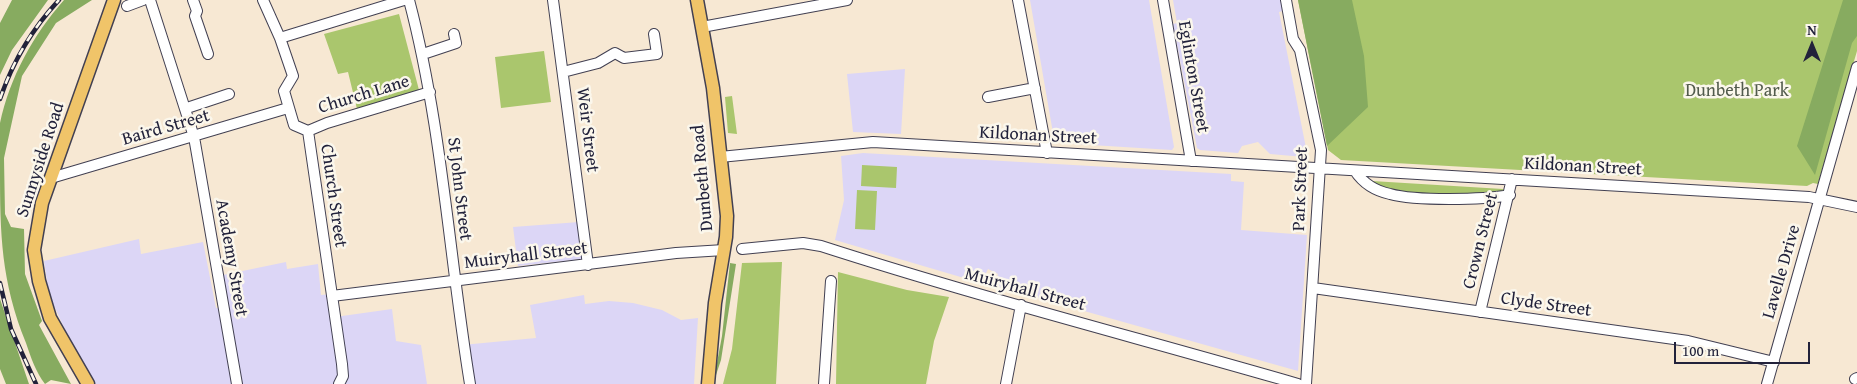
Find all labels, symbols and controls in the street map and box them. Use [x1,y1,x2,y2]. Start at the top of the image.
street label: Eglinton Street [1173,19,1213,135]
north arrow [1787,20,1837,70]
text: N [1807,20,1817,40]
street label: Church Lane [316,71,412,119]
park label: Dunbeth Park [1685,80,1789,102]
street label: Weir Street [571,86,603,174]
street label: Sunnyside Road [12,100,70,220]
street label: Baird Street [120,105,212,151]
street label: Kildonan Street [979,122,1097,150]
street label: Dunbeth Road [688,124,718,232]
street label: St John Street [442,136,476,242]
street label: Church Street [315,143,351,249]
street label: Park Street [1289,147,1313,231]
street label: Kildonan Street [1524,153,1642,181]
street label: Crown Street [1459,191,1503,291]
street label: Academy Street [210,198,252,318]
street label: Lavelle Drive [1758,222,1806,322]
street label: Muiryhall Street [463,238,589,274]
street label: Muiryhall Street [962,264,1088,316]
street label: Clyde Street [1499,288,1593,322]
scale bar [1677,332,1813,364]
text: 100 m [1682,340,1719,361]

